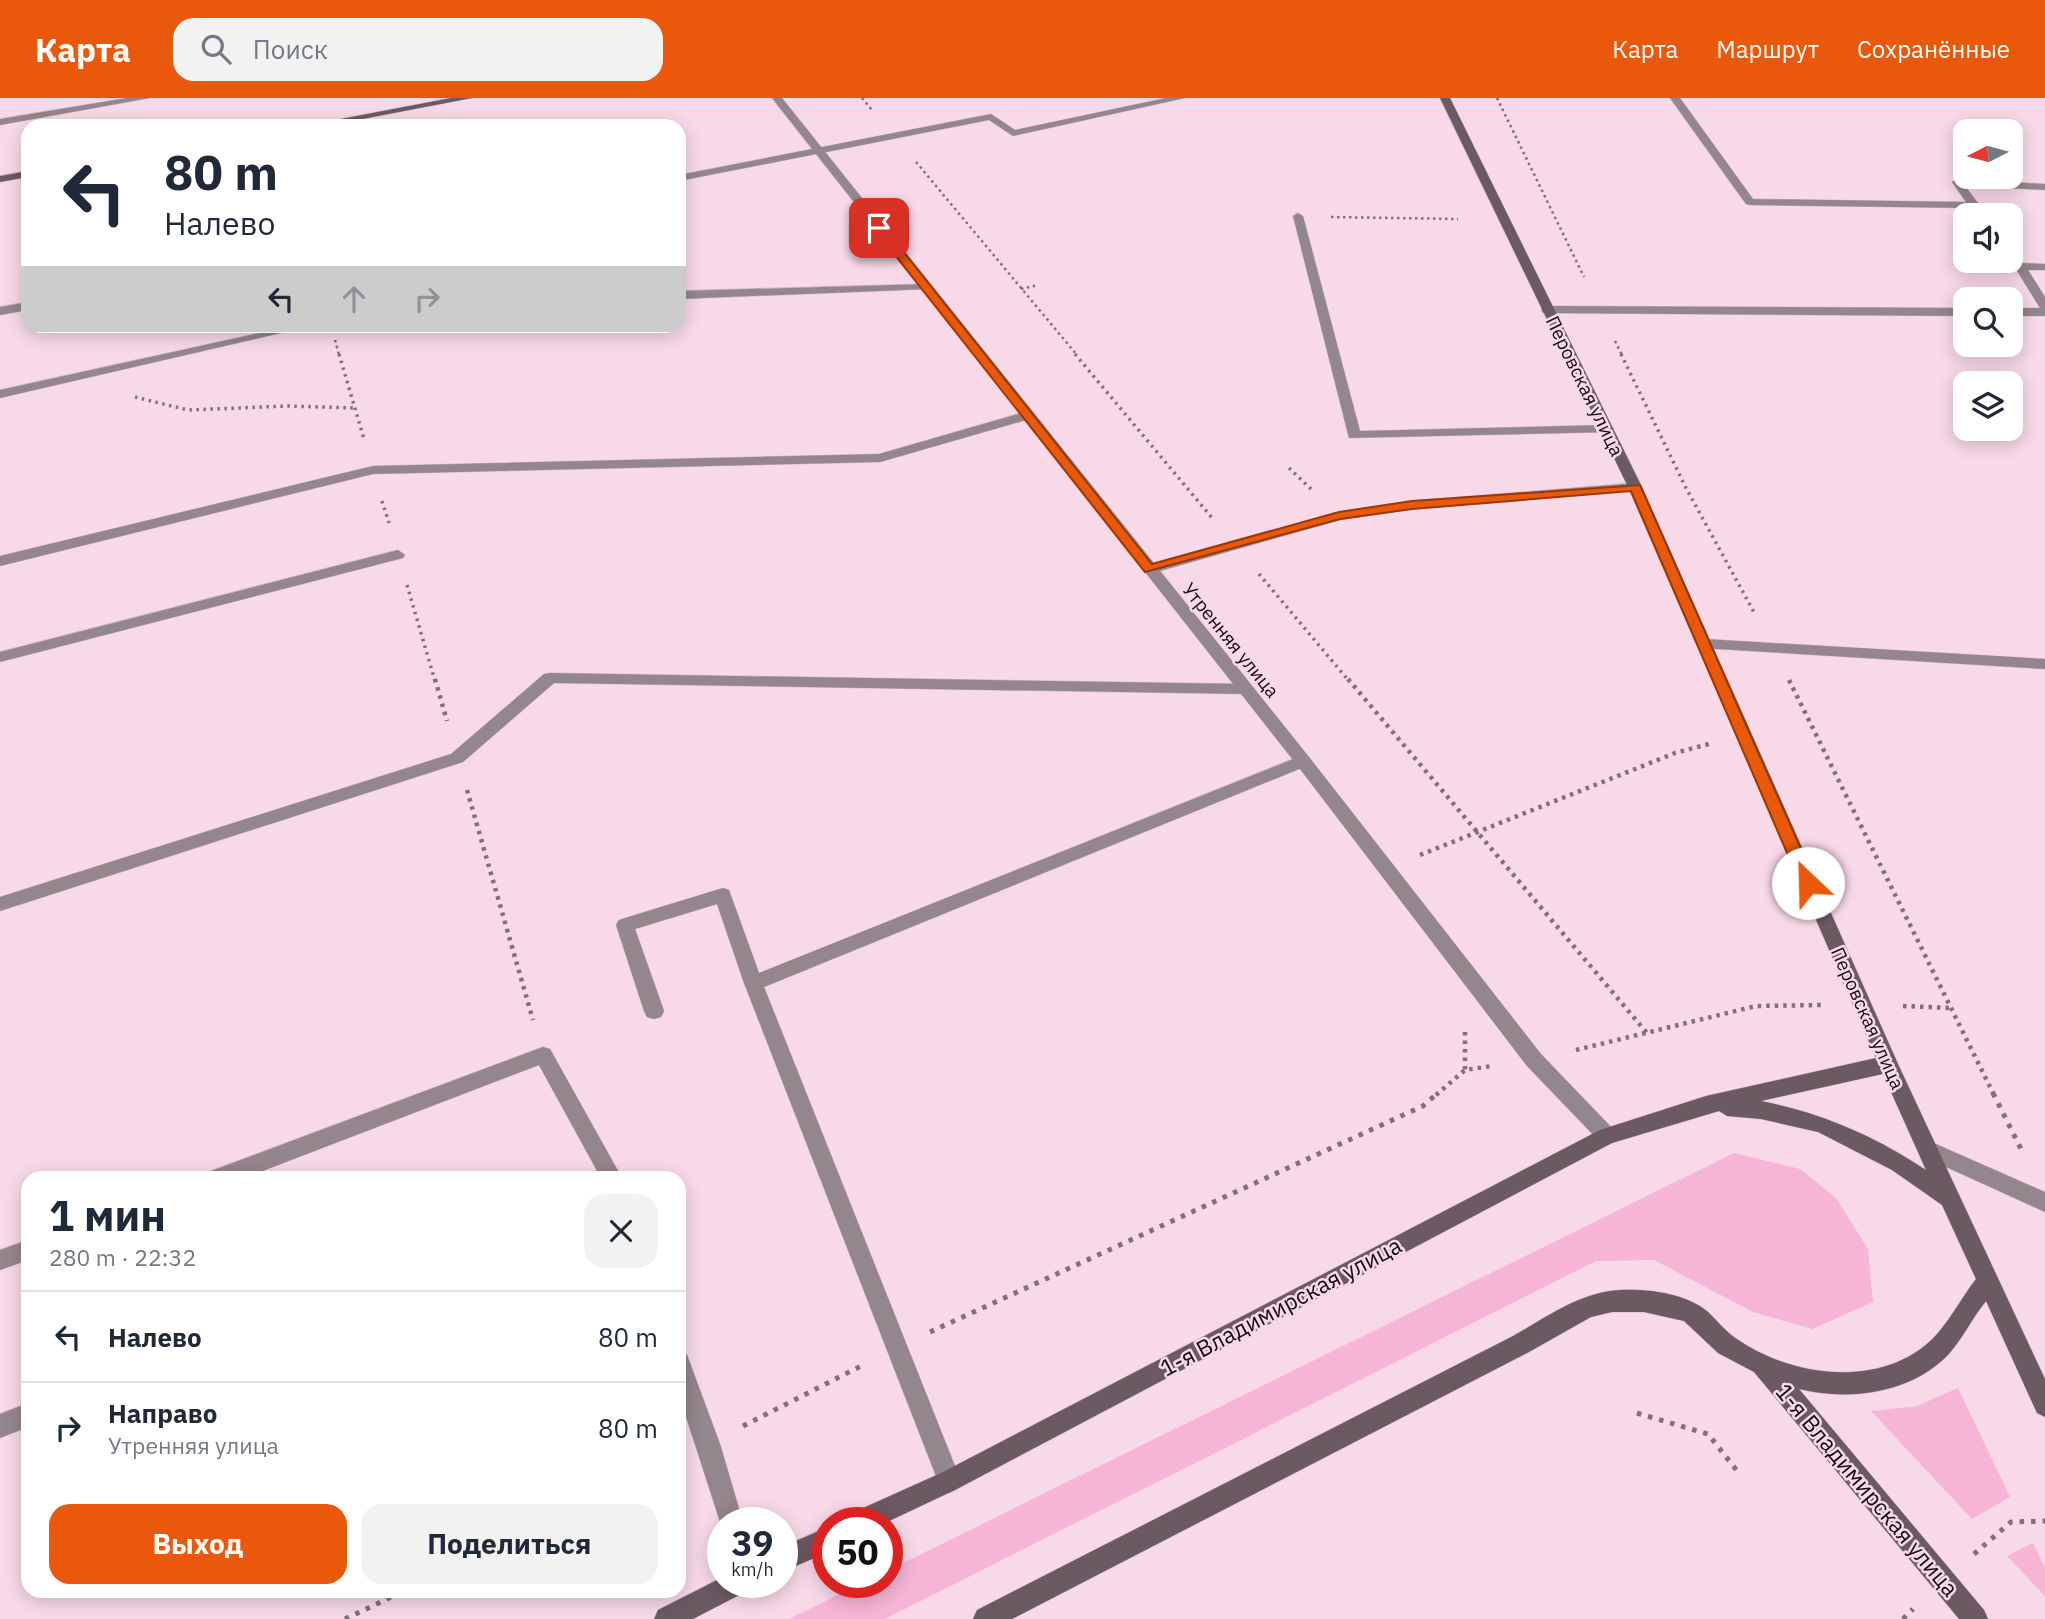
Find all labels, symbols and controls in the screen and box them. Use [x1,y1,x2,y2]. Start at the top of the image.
search box [173,18,663,81]
text: Карта [35,28,131,71]
icon: search [197,30,235,68]
text: Поиск [253,32,328,66]
text: Карта [1612,33,1678,65]
text: Маршрут [1716,33,1819,65]
text: Сохранённые [1857,33,2010,65]
north arrow [1953,119,2023,189]
map controls [1953,119,2023,441]
text: 80 m [164,140,278,203]
icon: left [49,147,140,238]
pin [849,198,909,258]
text: Налево [164,202,275,244]
button: sound [1953,203,2023,273]
icon: arrive [860,209,898,247]
icon: left [262,280,300,318]
icon: ahead [335,280,373,318]
icon: right [408,280,446,318]
button: search [1953,287,2023,357]
street label: Перовская улица [1541,312,1629,460]
button: layers [1953,371,2023,441]
street label: Утренняя улица [1177,578,1285,702]
position arrow [1771,846,1845,920]
street label: Перовская улица [1826,943,1910,1093]
text: 1 мин [49,1188,166,1243]
button: close [584,1194,658,1268]
street label: 1-я Владимирская улица [1155,1230,1406,1383]
text: 280 m · 22:32 [49,1242,196,1272]
icon: left [49,1318,87,1356]
text: Налево [108,1320,202,1354]
text: 80 m [598,1320,658,1354]
street label: 1-я Владимирская улица [1770,1377,1966,1602]
text: Направо [108,1396,217,1430]
icon: right [49,1409,87,1447]
text: 80 m [598,1411,658,1445]
text: Утренняя улица [108,1430,279,1460]
button: Выход [49,1504,347,1584]
button: Поделиться [361,1504,658,1584]
speed limit sign: 50 [812,1507,903,1598]
text: 39 [731,1520,774,1566]
text: km/h [731,1558,774,1581]

